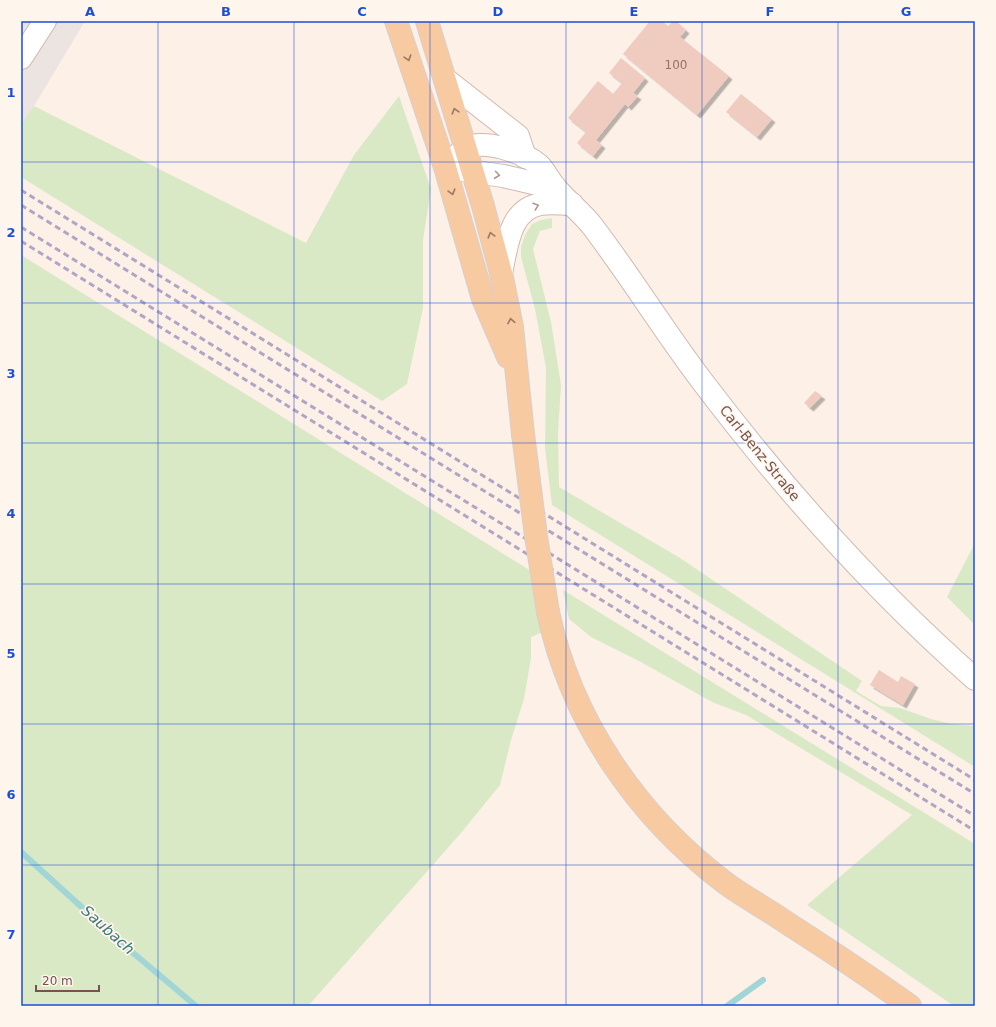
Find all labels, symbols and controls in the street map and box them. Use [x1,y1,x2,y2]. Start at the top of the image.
text: A [85,4,95,19]
text: B [221,4,231,19]
text: C [357,4,367,19]
text: D [493,4,504,19]
text: E [630,4,638,19]
text: F [766,4,774,19]
text: G [901,4,911,19]
one-way arrow [403,54,412,61]
house number: 100 [665,58,687,72]
text: 1 [6,85,16,100]
one-way arrow [451,107,460,114]
one-way arrow [494,170,500,179]
one-way arrow [447,188,456,195]
one-way arrow [532,202,539,210]
text: 2 [6,225,16,240]
one-way arrow [487,232,496,239]
one-way arrow [507,318,515,325]
text: 3 [6,366,16,381]
street label: Carl-Benz-Straße [717,402,803,504]
text: 4 [6,506,16,521]
text: 5 [6,646,16,661]
text: 6 [6,787,16,802]
water label: Saubach [78,902,138,958]
text: 7 [6,927,16,942]
scale bar [36,967,99,993]
text: 20 m [42,974,73,988]

